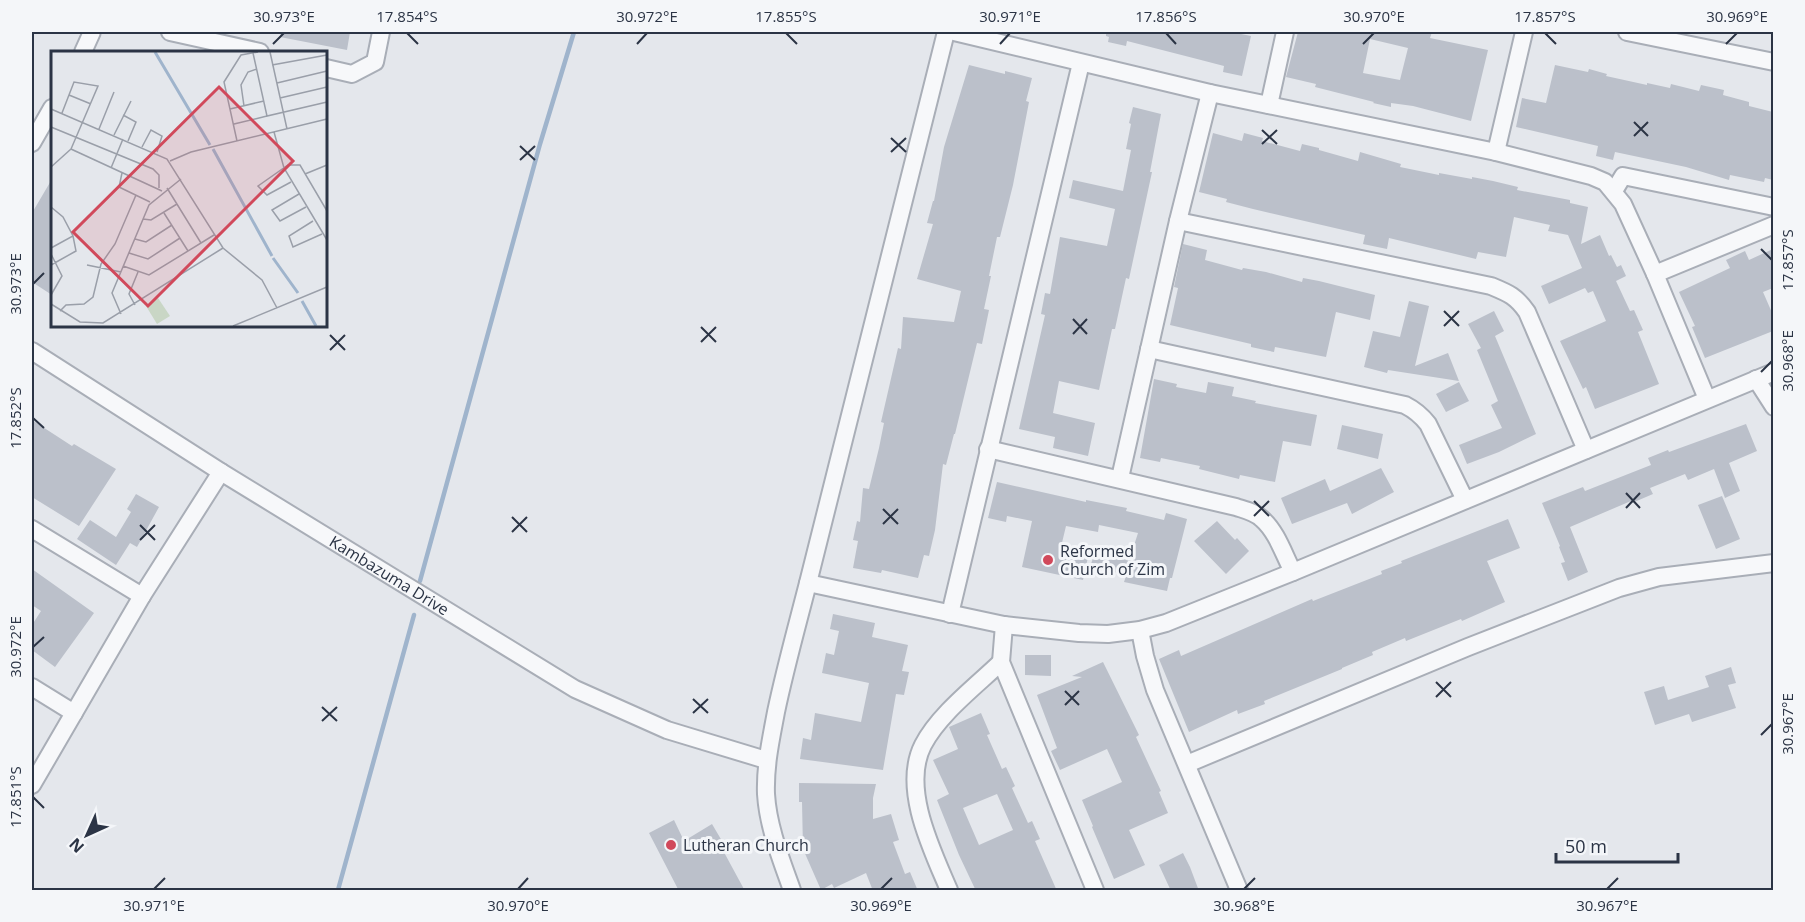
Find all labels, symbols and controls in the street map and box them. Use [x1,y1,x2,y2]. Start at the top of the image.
text: 30.973°E [253,6,315,26]
text: 17.854°S [376,6,438,26]
text: 30.972°E [616,6,678,26]
text: 17.855°S [755,6,817,26]
text: 30.971°E [979,6,1041,26]
text: 17.856°S [1135,6,1197,26]
text: 30.970°E [1343,6,1405,26]
text: 17.857°S [1514,6,1576,26]
text: 30.969°E [1706,6,1768,26]
inset map [51,51,327,327]
text: 17.857°S [1777,229,1797,291]
text: 30.973°E [5,253,25,315]
text: 30.968°E [1777,330,1797,392]
text: 17.852°S [5,387,25,449]
street label: Kambazuma Drive [325,530,453,620]
place label: Reformed Church of Zim [1060,540,1165,580]
marker: Reformed Church of Zim [1041,553,1055,567]
text: 30.972°E [5,616,25,678]
text: 30.967°E [1777,693,1797,755]
text: 17.851°S [5,766,25,828]
north arrow [57,805,117,865]
scale bar [1556,826,1678,864]
text: N [64,833,89,858]
place label: Lutheran Church [683,834,809,856]
text: 50 m [1565,834,1607,858]
marker: Lutheran Church [664,838,678,852]
text: 30.971°E [123,895,185,915]
text: 30.970°E [487,895,549,915]
text: 30.969°E [850,895,912,915]
text: 30.968°E [1213,895,1275,915]
text: 30.967°E [1576,895,1638,915]

